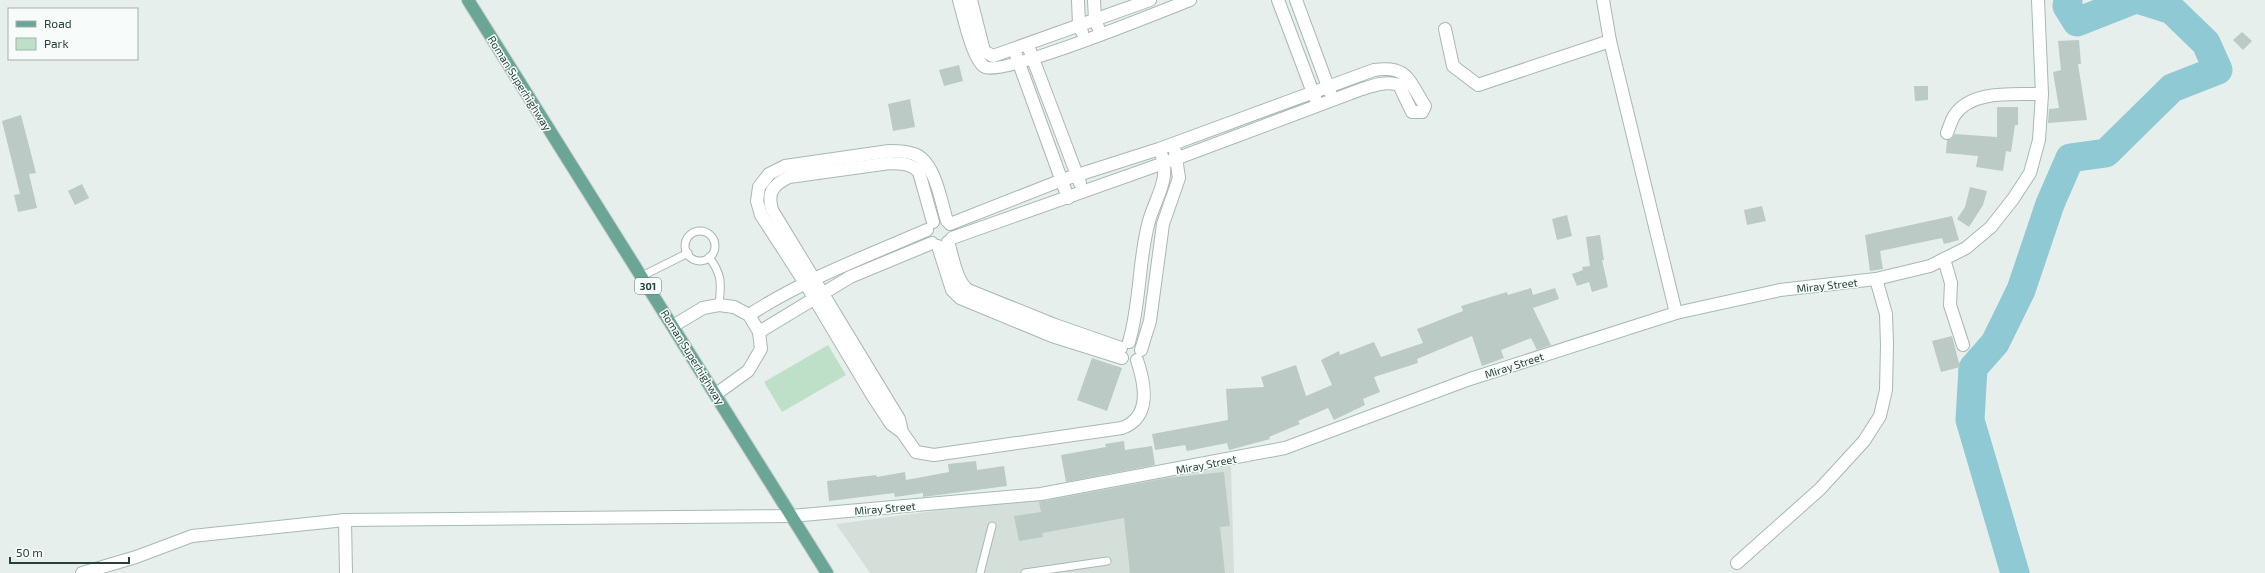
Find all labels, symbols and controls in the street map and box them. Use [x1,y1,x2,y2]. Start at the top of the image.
legend [8,8,138,60]
text: Road [44,16,72,30]
street label: Roman Superhighway [486,33,555,133]
text: Park [44,36,69,50]
street label: Miray Street [1796,275,1858,295]
road number: 301 [635,278,661,294]
street label: Roman Superhighway [659,307,728,407]
street label: Miray Street [1483,349,1545,381]
street label: Miray Street [1175,452,1237,476]
street label: Miray Street [854,499,916,517]
scale bar [10,539,129,565]
text: 50 m [16,545,43,559]

